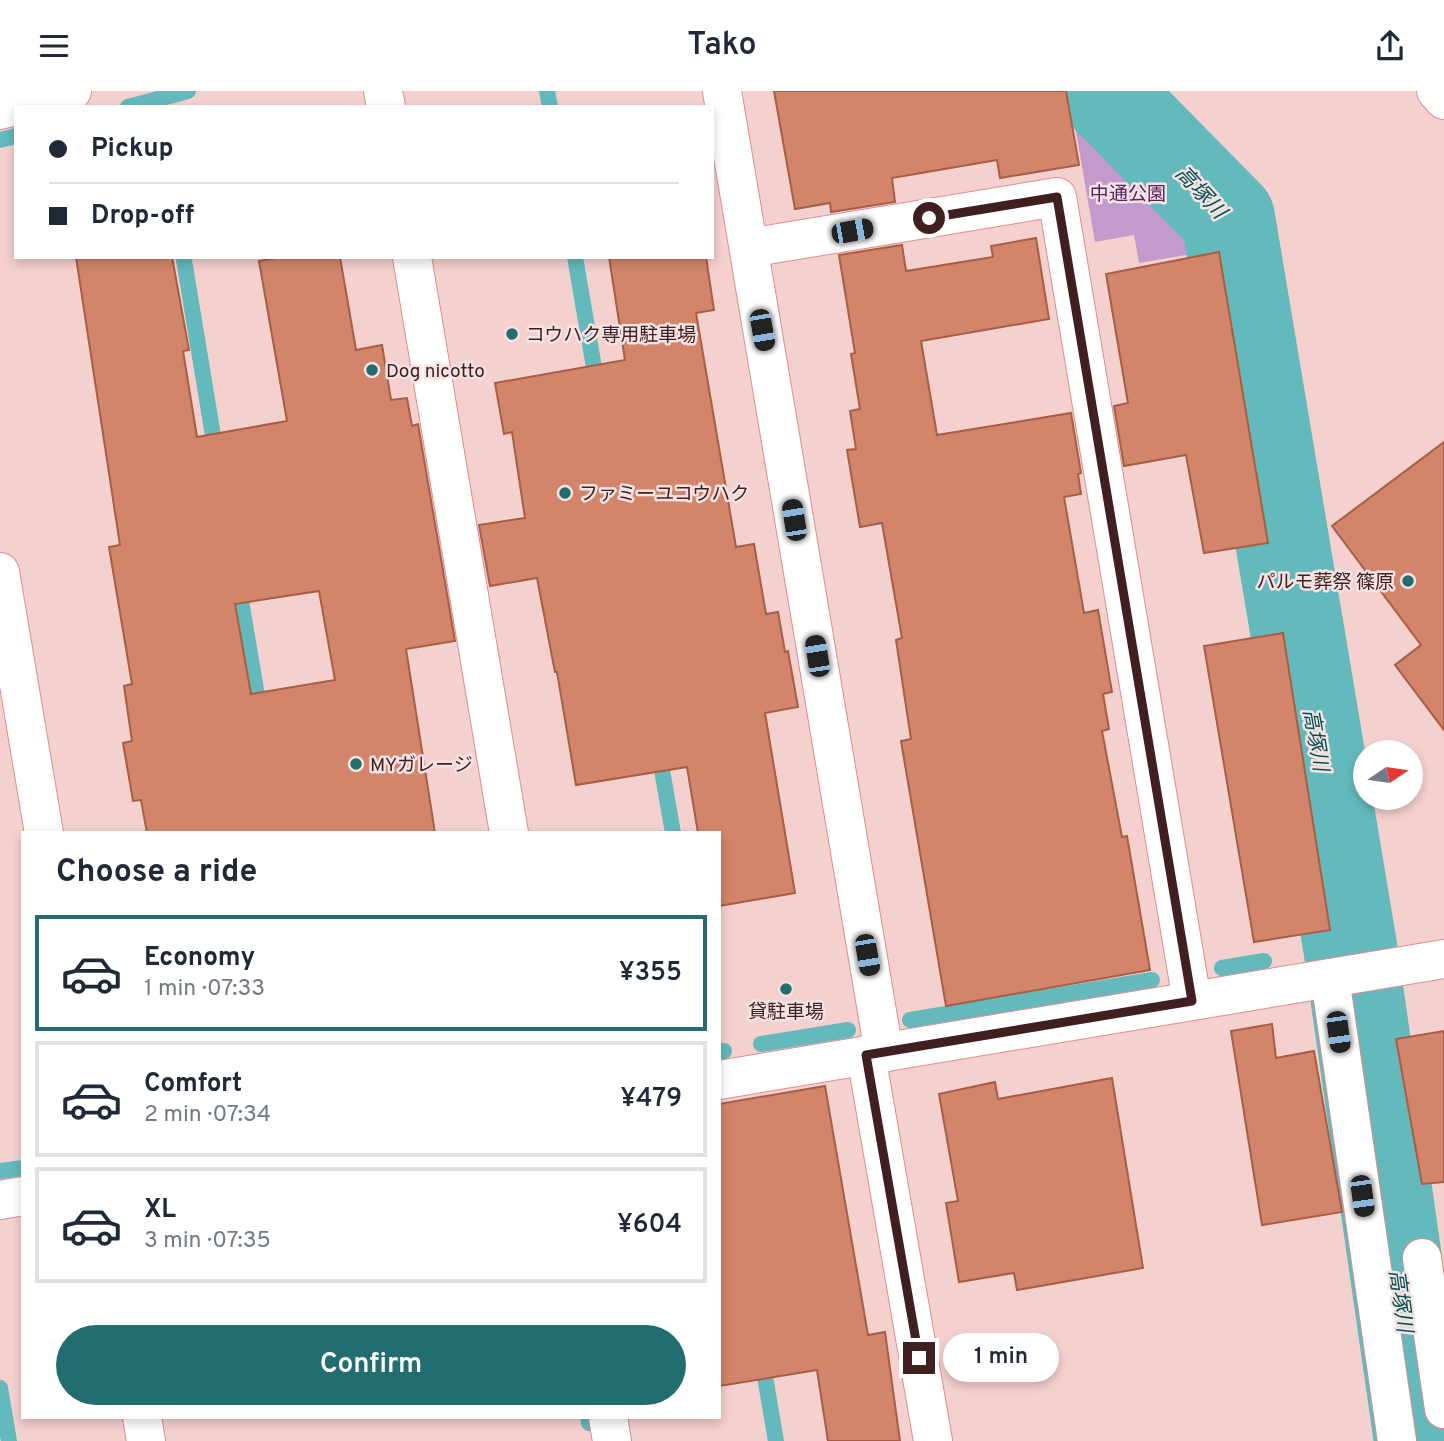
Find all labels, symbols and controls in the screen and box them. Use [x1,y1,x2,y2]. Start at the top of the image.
text: Tako [687,26,757,66]
icon: menu [35,27,73,65]
icon: share [1371,27,1409,65]
text: Pickup [91,133,174,166]
water label: 高塚川 [1169,161,1233,227]
park label: 中通公園 [1090,183,1166,207]
text: Drop-off [91,200,194,233]
route start [913,202,945,234]
car [830,217,875,245]
car [749,307,776,353]
place label: コウハク専用駐車場 [526,324,696,348]
marker: コウハク専用駐車場 [504,326,520,342]
place label: Dog nicotto [386,360,485,384]
marker: Dog nicotto [364,362,380,378]
place label: ファミーユコウハク [579,483,749,507]
marker: ファミーユコウハク [557,485,573,501]
car [781,498,808,542]
place label: パルモ葬祭 篠原 [1257,571,1394,595]
marker: パルモ葬祭 篠原 [1400,573,1416,589]
car [804,634,831,678]
water label: 高塚川 [1296,707,1334,776]
north arrow [1353,740,1423,810]
map controls [1353,740,1423,810]
place label: MYガレージ [370,754,473,778]
marker: MYガレージ [348,756,364,772]
text: Choose a ride [56,853,257,893]
car [854,932,881,978]
icon: car [60,942,123,1005]
text: Economy [144,942,255,975]
text: ¥355 [619,957,682,990]
text: 1 min · 07:33 [144,975,265,1004]
marker: 貸駐車場 [778,981,794,997]
place label: 貸駐車場 [748,1001,824,1025]
car [1325,1010,1352,1054]
icon: car [60,1068,123,1131]
text: Comfort [144,1068,242,1101]
text: ¥479 [620,1083,682,1116]
text: 2 min · 07:34 [144,1101,271,1130]
car [1349,1174,1376,1218]
icon: car [60,1194,123,1257]
text: XL [144,1194,176,1227]
text: ¥604 [617,1209,682,1242]
text: 3 min · 07:35 [144,1227,271,1256]
water label: 高塚川 [1382,1268,1418,1336]
button: Confirm [56,1325,686,1405]
callout: 1 min [944,1333,1059,1383]
route end [903,1342,935,1374]
text: 1 min [974,1343,1028,1372]

